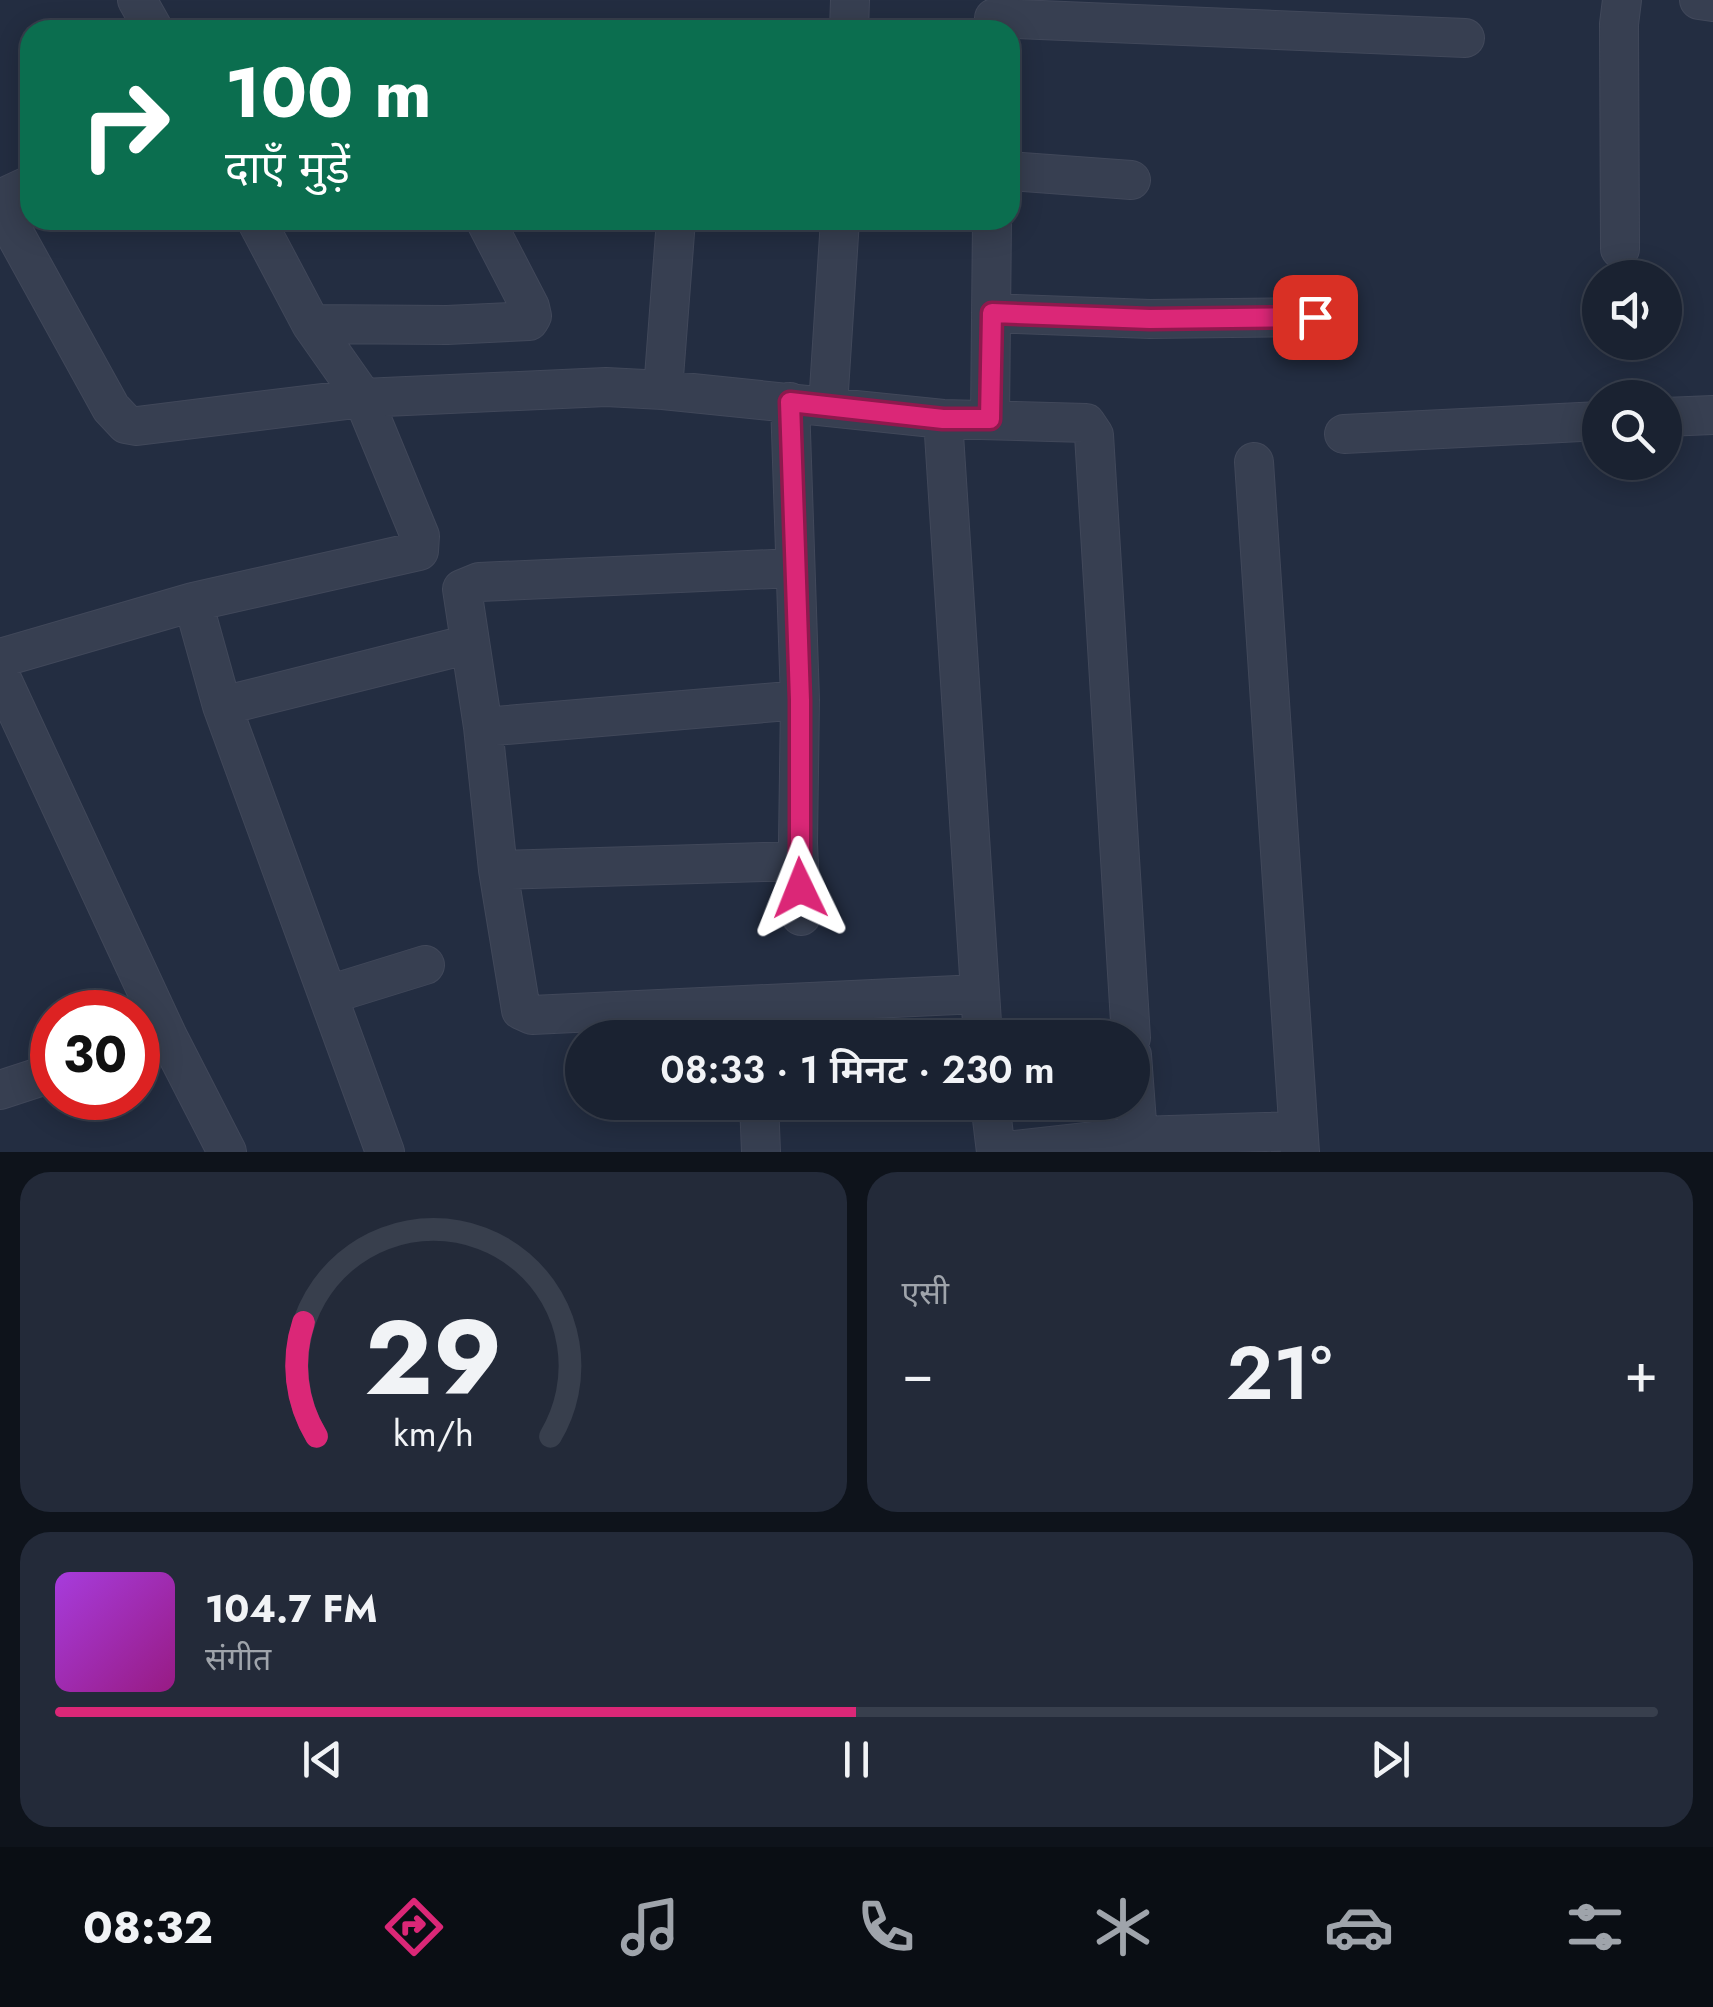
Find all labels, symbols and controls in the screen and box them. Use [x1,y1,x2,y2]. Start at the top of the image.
text: 100 m [225,42,432,143]
icon: right [60,60,190,190]
text: दाएँ मुड़ें [225,135,350,200]
map controls [1582,260,1682,480]
button: sound [1582,260,1682,360]
pin [1273,275,1358,360]
icon: arrive [1288,290,1343,345]
button: search [1582,380,1682,480]
position arrow [748,836,852,940]
speed limit sign: 30 [30,990,160,1120]
text: 08:33 · 1 मिनट · 230 m [660,1042,1055,1097]
text: एसी [902,1270,949,1316]
text: 29 [364,1283,502,1433]
text: 21° [1226,1319,1332,1427]
text: − [902,1333,934,1413]
text: + [1624,1333,1658,1413]
text: km/h [393,1408,474,1459]
text: 104.7 FM [205,1581,377,1636]
text: संगीत [205,1636,271,1682]
icon: previous [295,1732,350,1787]
icon: pause [829,1732,884,1787]
icon: next [1363,1732,1418,1787]
icon: directions [379,1892,449,1962]
icon: music [615,1892,685,1962]
icon: phone [851,1892,921,1962]
icon: climate [1088,1892,1158,1962]
icon: car [1324,1892,1394,1962]
icon: filters [1560,1892,1630,1962]
text: 08:32 [83,1895,213,1960]

